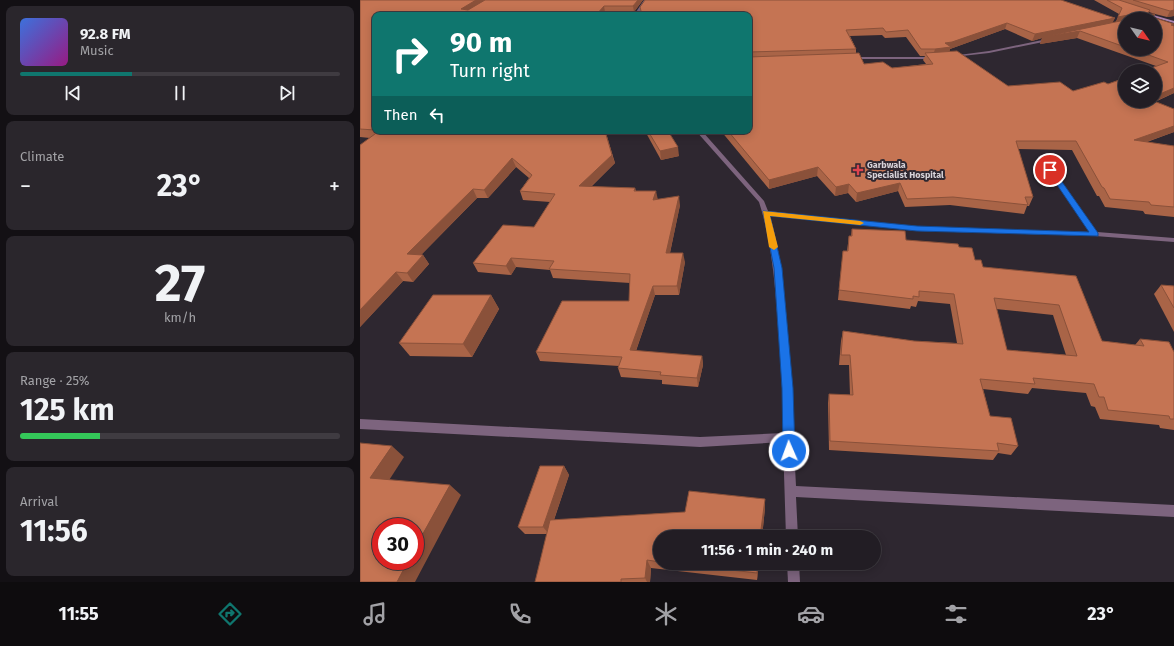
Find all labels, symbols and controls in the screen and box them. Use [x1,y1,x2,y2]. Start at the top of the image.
north arrow [1118,12,1162,56]
map controls [1118,12,1162,108]
text: 92.8 FM [80,25,130,43]
text: 90 m [450,26,512,59]
icon: right [384,28,436,80]
text: Music [80,43,114,58]
text: Turn right [450,60,530,82]
button: layers [1118,64,1162,108]
icon: previous [62,82,84,104]
icon: pause [169,82,191,104]
icon: next [276,82,298,104]
icon: left [426,104,448,126]
text: Then [384,106,418,124]
text: Climate [20,149,64,164]
pin [1033,153,1067,187]
icon: arrive [1039,159,1061,181]
place label: Garbwala Specialist Hospital [867,160,944,180]
marker: Garbwala Specialist Hospital [852,164,864,176]
text: 23° [157,168,203,204]
text: − [20,173,31,200]
text: + [329,173,340,200]
text: 27 [155,252,205,315]
text: km/h [164,310,196,325]
text: Range · 25% [20,373,90,388]
text: 125 km [20,392,115,428]
position arrow [768,430,810,472]
text: Arrival [20,494,58,509]
text: 11:56 [20,513,88,549]
speed limit sign: 30 [372,518,424,570]
text: 11:56 · 1 min · 240 m [701,541,833,559]
icon: directions [216,600,244,628]
icon: music [361,600,389,628]
icon: phone [506,600,534,628]
icon: climate [652,600,680,628]
icon: car [797,600,825,628]
icon: filters [942,600,970,628]
text: 11:55 [59,603,99,625]
text: 23° [1087,603,1115,625]

